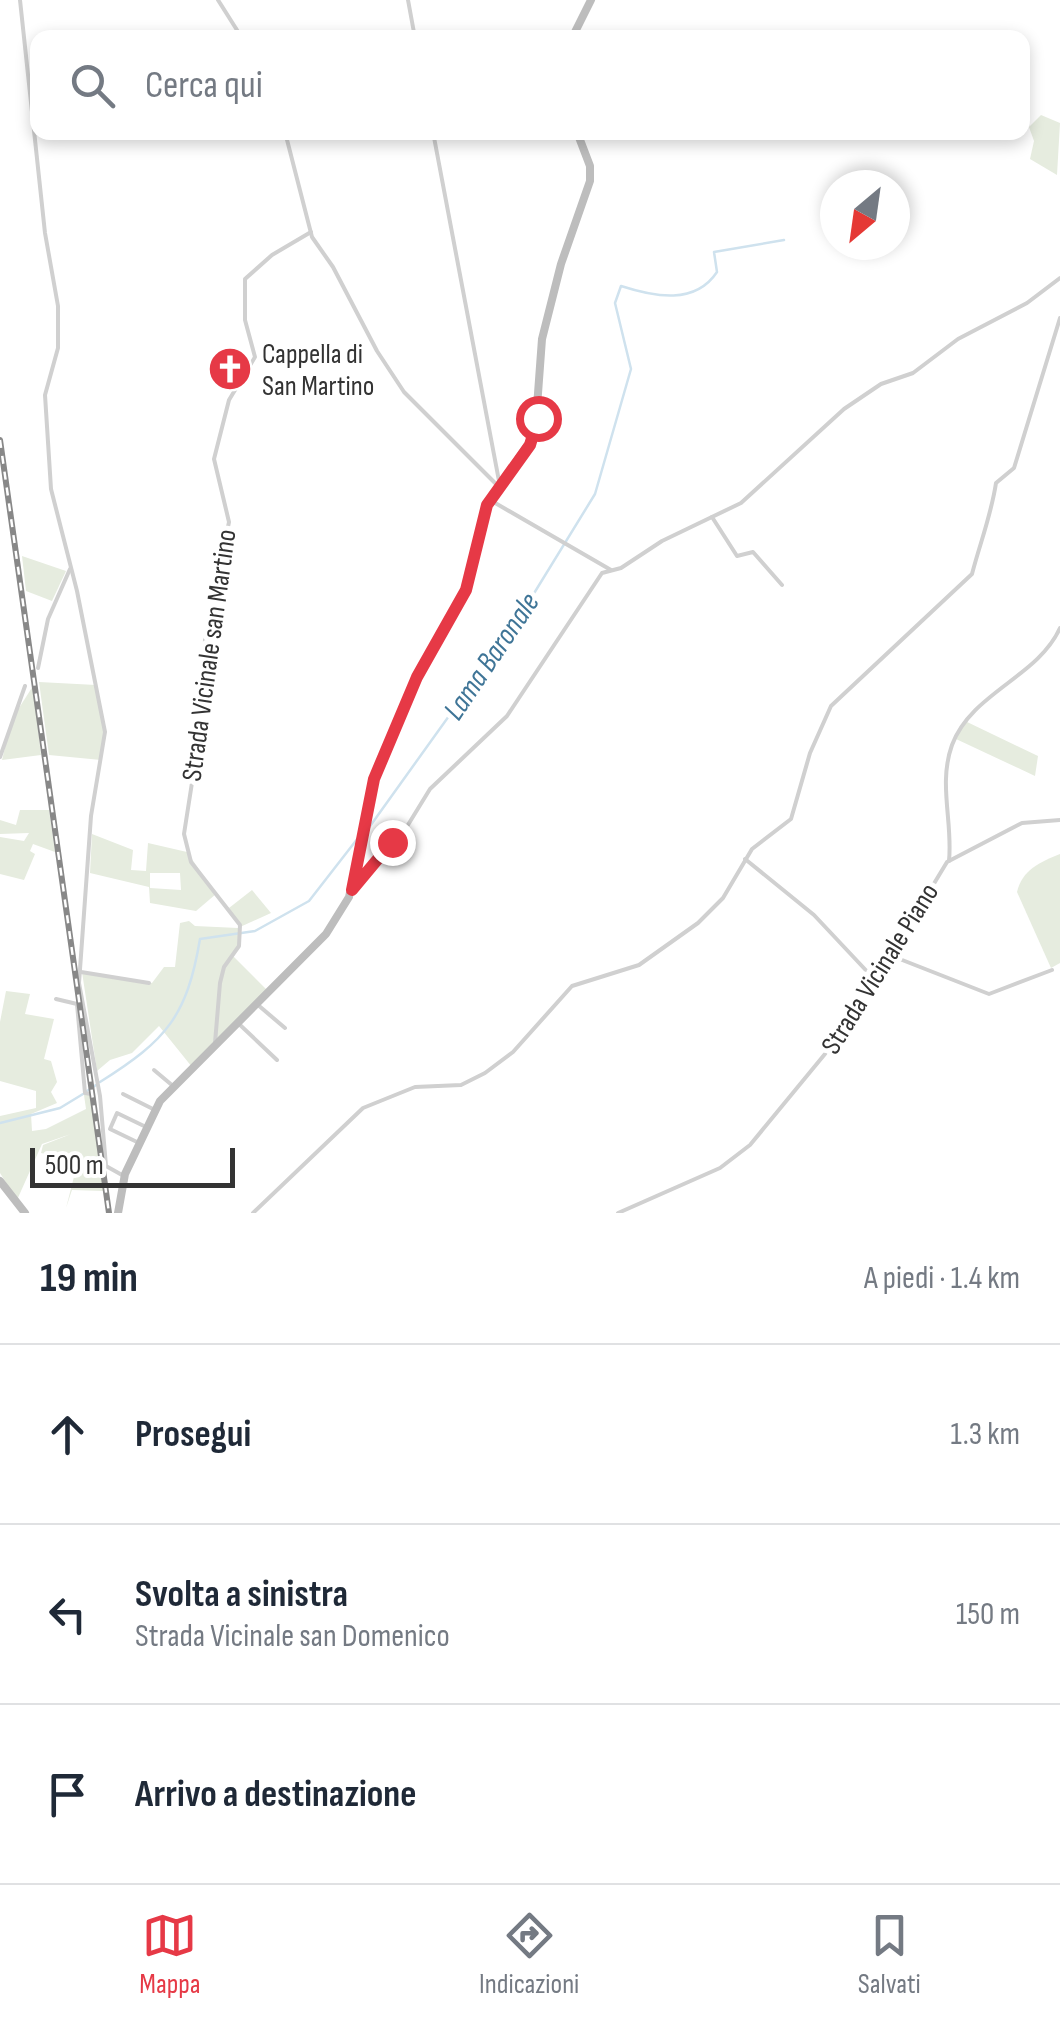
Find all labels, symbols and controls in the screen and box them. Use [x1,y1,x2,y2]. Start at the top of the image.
search box [30,30,1030,140]
icon: search [65,58,120,113]
text: Cerca qui [145,63,263,108]
north arrow [820,170,910,260]
place label: Cappella di San Martino [262,338,374,403]
church icon: Cappella di San Martino [207,346,253,392]
route start [516,396,562,442]
street label: Strada Vicinale san Martino [175,527,243,783]
water label: Lama Baronale [436,586,548,727]
route end [370,820,416,866]
street label: Strada Vicinale Piano [815,877,946,1060]
scale bar [30,1143,235,1188]
text: 500 m [45,1149,104,1182]
text: 19 min [40,1253,138,1304]
text: A piedi · 1.4 km [864,1259,1020,1298]
icon: ahead [40,1407,95,1462]
text: Prosegui [135,1412,251,1457]
text: 1.3 km [951,1415,1020,1454]
text: Svolta a sinistra [135,1572,348,1617]
icon: left [40,1587,95,1642]
text: 150 m [956,1595,1020,1634]
text: Strada Vicinale san Domenico [135,1617,450,1656]
icon: arrive [40,1767,95,1822]
text: Arrivo a destinazione [135,1772,416,1817]
tab: Mappa [139,1908,201,2001]
tab: Indicazioni [479,1908,579,2001]
tab: Salvati [858,1908,921,2001]

